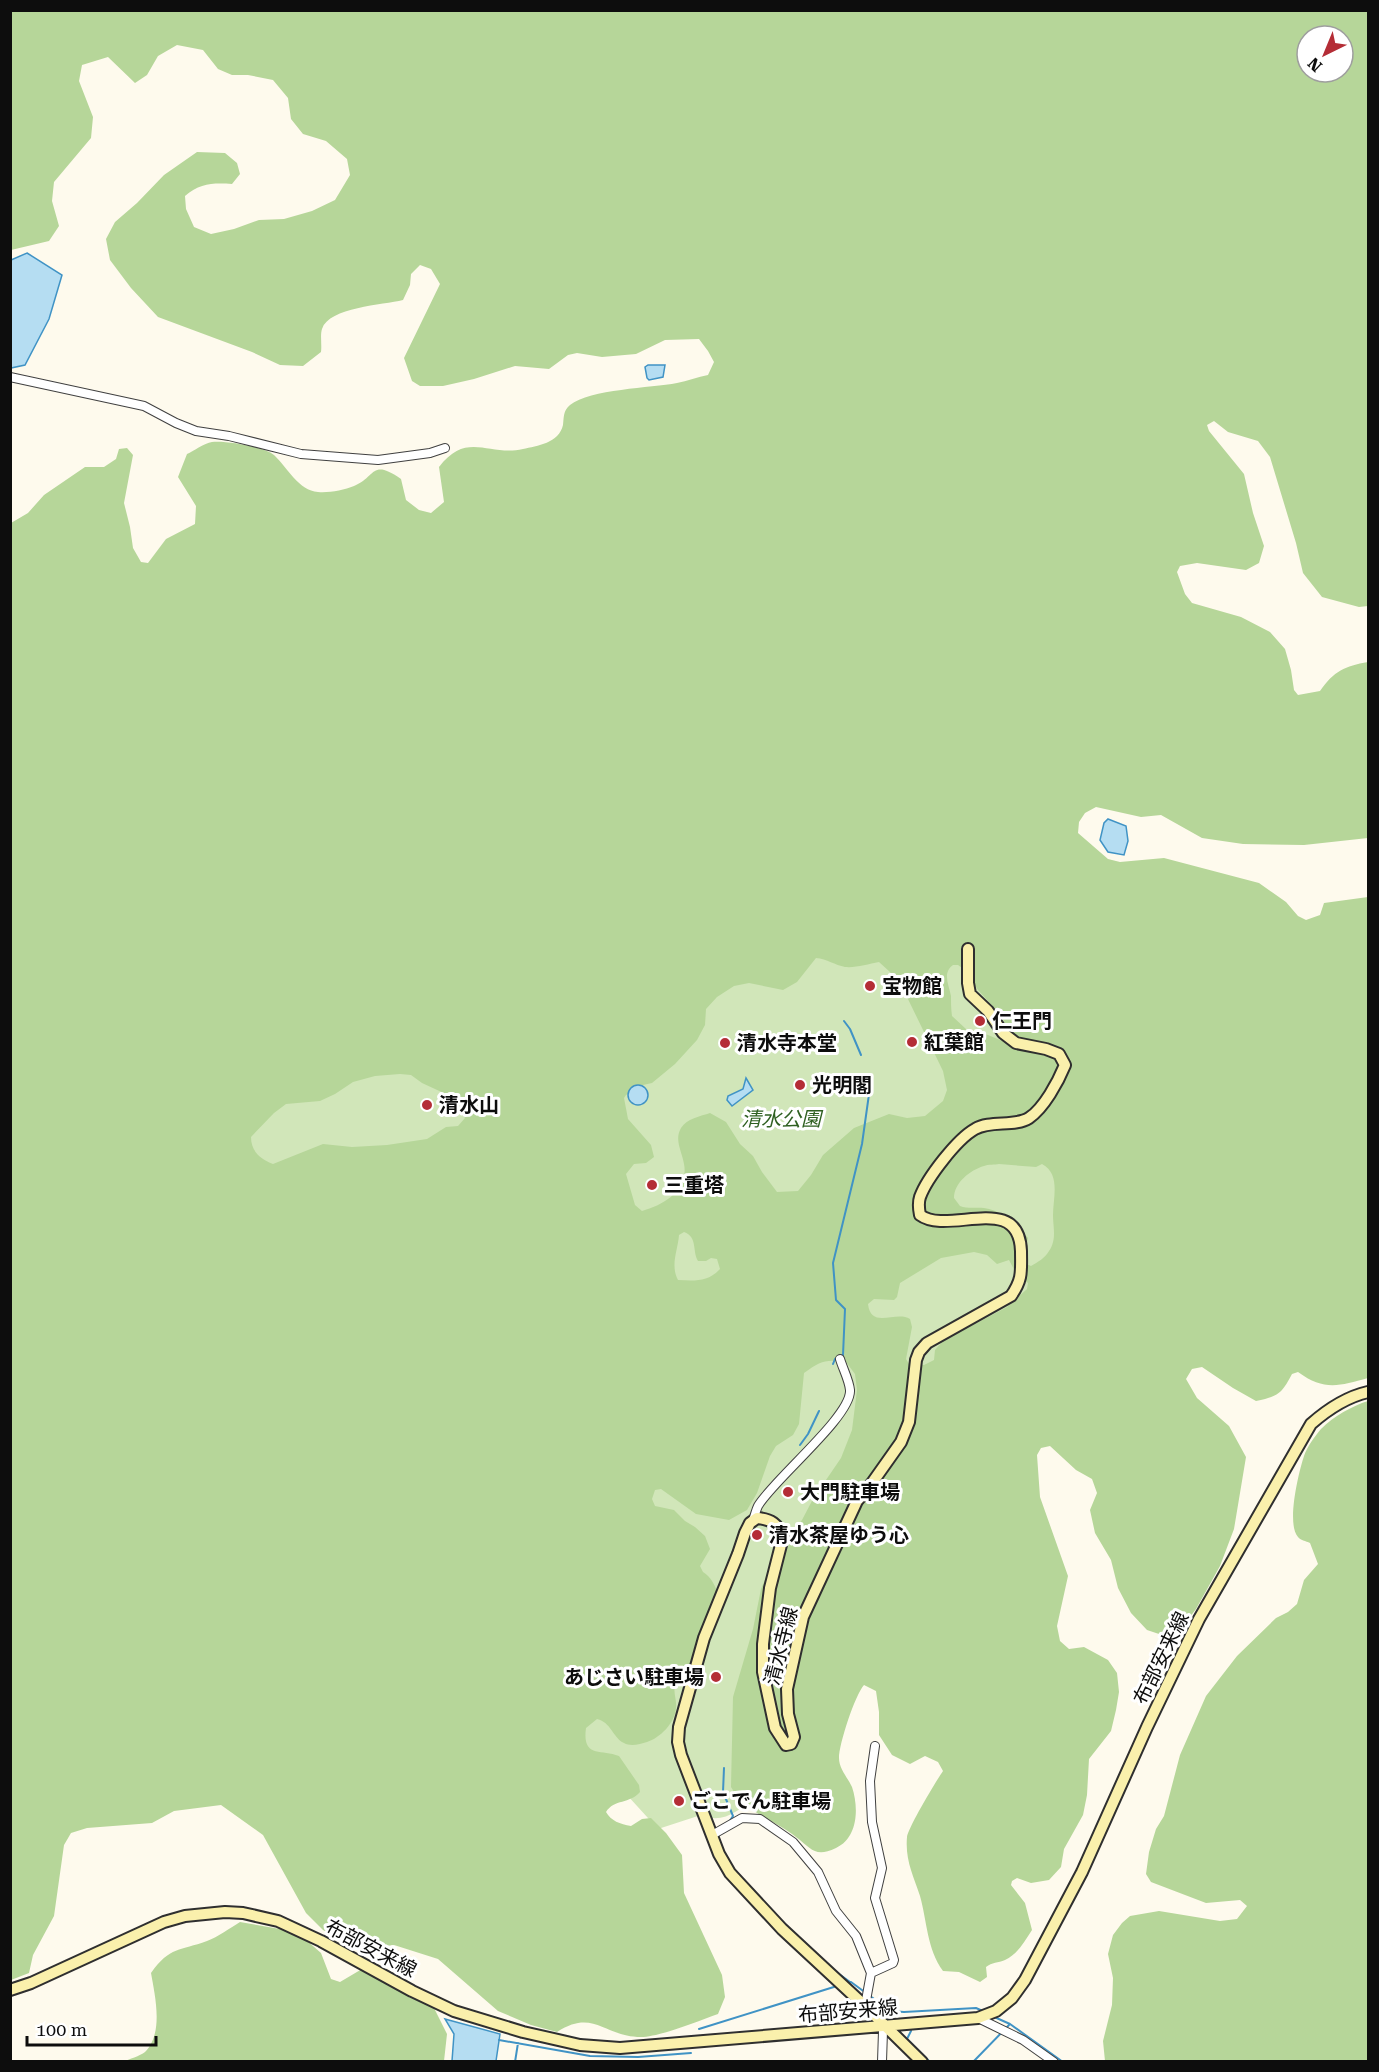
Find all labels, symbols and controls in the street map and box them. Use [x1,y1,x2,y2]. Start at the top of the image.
north arrow [1295,24,1355,84]
text: N [1304,53,1326,76]
place label: 宝物館 [882,974,942,998]
marker: 宝物館 [863,979,877,993]
place label: 仁王門 [992,1009,1052,1033]
marker: 仁王門 [973,1014,987,1028]
place label: 紅葉館 [924,1030,984,1054]
place label: 清水寺本堂 [737,1031,837,1055]
marker: 紅葉館 [905,1035,919,1049]
marker: 清水寺本堂 [718,1036,732,1050]
place label: 光明閣 [812,1073,872,1097]
marker: 光明閣 [793,1078,807,1092]
place label: 清水山 [439,1093,499,1117]
marker: 清水山 [420,1098,434,1112]
park label: 清水公園 [741,1107,824,1131]
place label: 三重塔 [664,1173,724,1197]
marker: 三重塔 [645,1178,659,1192]
place label: 大門駐車場 [800,1480,900,1504]
marker: 大門駐車場 [781,1485,795,1499]
place label: 清水茶屋ゆう心 [769,1523,909,1547]
marker: 清水茶屋ゆう心 [750,1528,764,1542]
street label: 清水寺線 [760,1604,802,1688]
street label: 布部安来線 [1128,1608,1194,1708]
place label: あじさい駐車場 [564,1665,704,1689]
marker: あじさい駐車場 [709,1670,723,1684]
place label: ごこでん駐車場 [691,1789,831,1813]
marker: ごこでん駐車場 [672,1794,686,1808]
street label: 布部安来線 [321,1914,421,1982]
street label: 布部安来線 [797,1995,899,2027]
scale bar [27,2009,156,2047]
text: 100 m [36,2019,87,2040]

